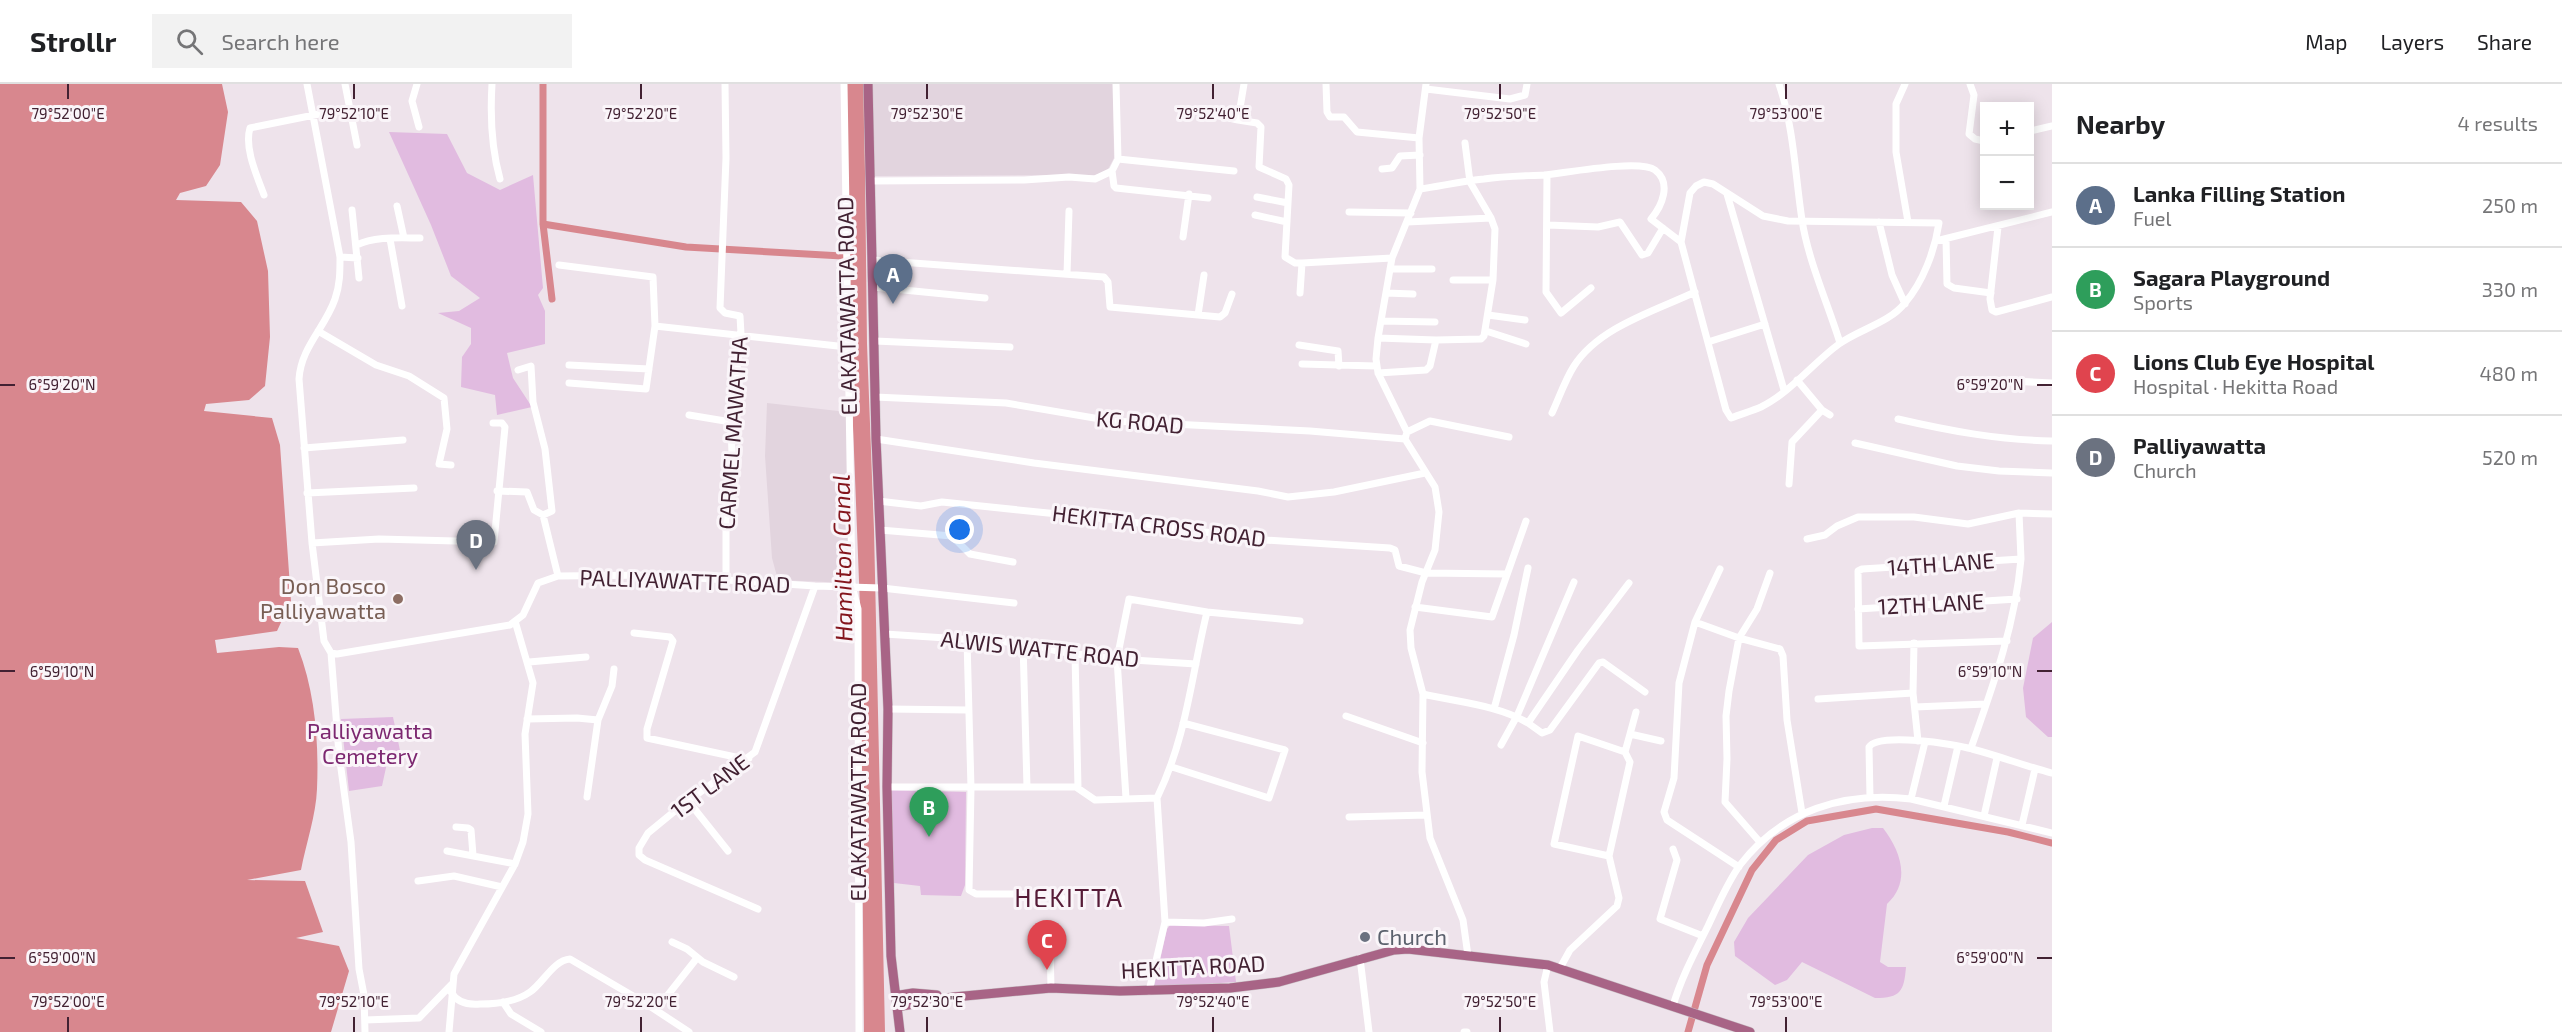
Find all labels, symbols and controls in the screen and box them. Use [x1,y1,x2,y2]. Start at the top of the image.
search box [152,14,572,68]
text: Strollr [30,24,116,58]
icon: search [173,25,206,58]
text: Search here [221,28,340,54]
text: Map [2305,29,2347,54]
text: Layers [2380,29,2444,54]
text: Share [2477,29,2532,54]
map controls [1980,102,2034,210]
button: + [1980,102,2034,156]
text: 79°52'00"E [31,104,105,122]
text: 79°52'10"E [319,104,389,122]
text: 79°52'20"E [605,104,677,122]
text: 79°52'30"E [891,104,963,122]
text: 79°52'40"E [1177,104,1249,122]
text: 79°52'50"E [1464,104,1536,122]
text: 79°53'00"E [1749,104,1823,122]
text: Nearby [2076,108,2165,139]
text: 4 results [2458,111,2538,135]
button: − [1980,156,2034,210]
text: Lanka Filling Station [2133,180,2345,206]
text: A [2089,193,2102,217]
text: 250 m [2482,193,2538,217]
street label: ELAKATAWATTA ROAD [831,196,861,416]
text: Fuel [2133,206,2172,230]
pin: A [874,254,912,304]
text: Sagara Playground [2133,264,2330,290]
text: B [2089,277,2102,301]
text: 330 m [2482,277,2538,301]
text: Sports [2133,290,2193,314]
street label: CARMEL MAWATHA [712,335,752,530]
text: Lions Club Eye Hospital [2133,348,2375,374]
text: C [2090,361,2101,385]
text: 480 m [2480,361,2538,385]
text: Hospital · Hekitta Road [2133,374,2338,398]
text: 6°59'20"N [28,375,96,393]
text: 6°59'20"N [1956,375,2024,393]
street label: KG ROAD [1095,404,1185,438]
text: Palliyawatta [2133,432,2266,458]
text: D [2089,445,2102,469]
text: 520 m [2482,445,2538,469]
text: Church [2133,458,2197,482]
water label: Hamilton Canal [826,474,857,642]
street label: HEKITTA CROSS ROAD [1051,499,1267,551]
your location [945,515,974,544]
pin: D [456,520,496,570]
street label: 14TH LANE [1887,546,1995,580]
street label: PALLIYAWATTE ROAD [579,563,791,597]
place label: Don Bosco Palliyawatta [260,572,386,623]
street label: 12TH LANE [1877,587,1985,619]
marker: Don Bosco Palliyawatta [391,592,405,606]
street label: ALWIS WATTE ROAD [940,625,1141,671]
text: 6°59'10"N [30,662,94,680]
text: 6°59'10"N [1958,662,2022,680]
street label: ELAKATAWATTA ROAD [844,683,870,901]
park label: Palliyawatta Cemetery [307,717,433,768]
street label: 1ST LANE [665,747,754,823]
pin: B [910,788,948,837]
district label: HEKITTA [1014,881,1124,912]
pin: C [1028,920,1066,970]
place label: Church [1377,923,1447,949]
marker: Church [1358,930,1372,944]
text: 6°59'00"N [28,948,96,966]
text: 6°59'00"N [1956,948,2024,966]
street label: HEKITTA ROAD [1120,949,1266,983]
text: 79°52'00"E [31,992,105,1010]
text: 79°52'10"E [319,992,389,1010]
text: 79°52'20"E [605,992,677,1010]
text: 79°52'30"E [891,992,963,1010]
text: 79°52'40"E [1177,992,1249,1010]
text: 79°52'50"E [1464,992,1536,1010]
text: 79°53'00"E [1749,992,1823,1010]

